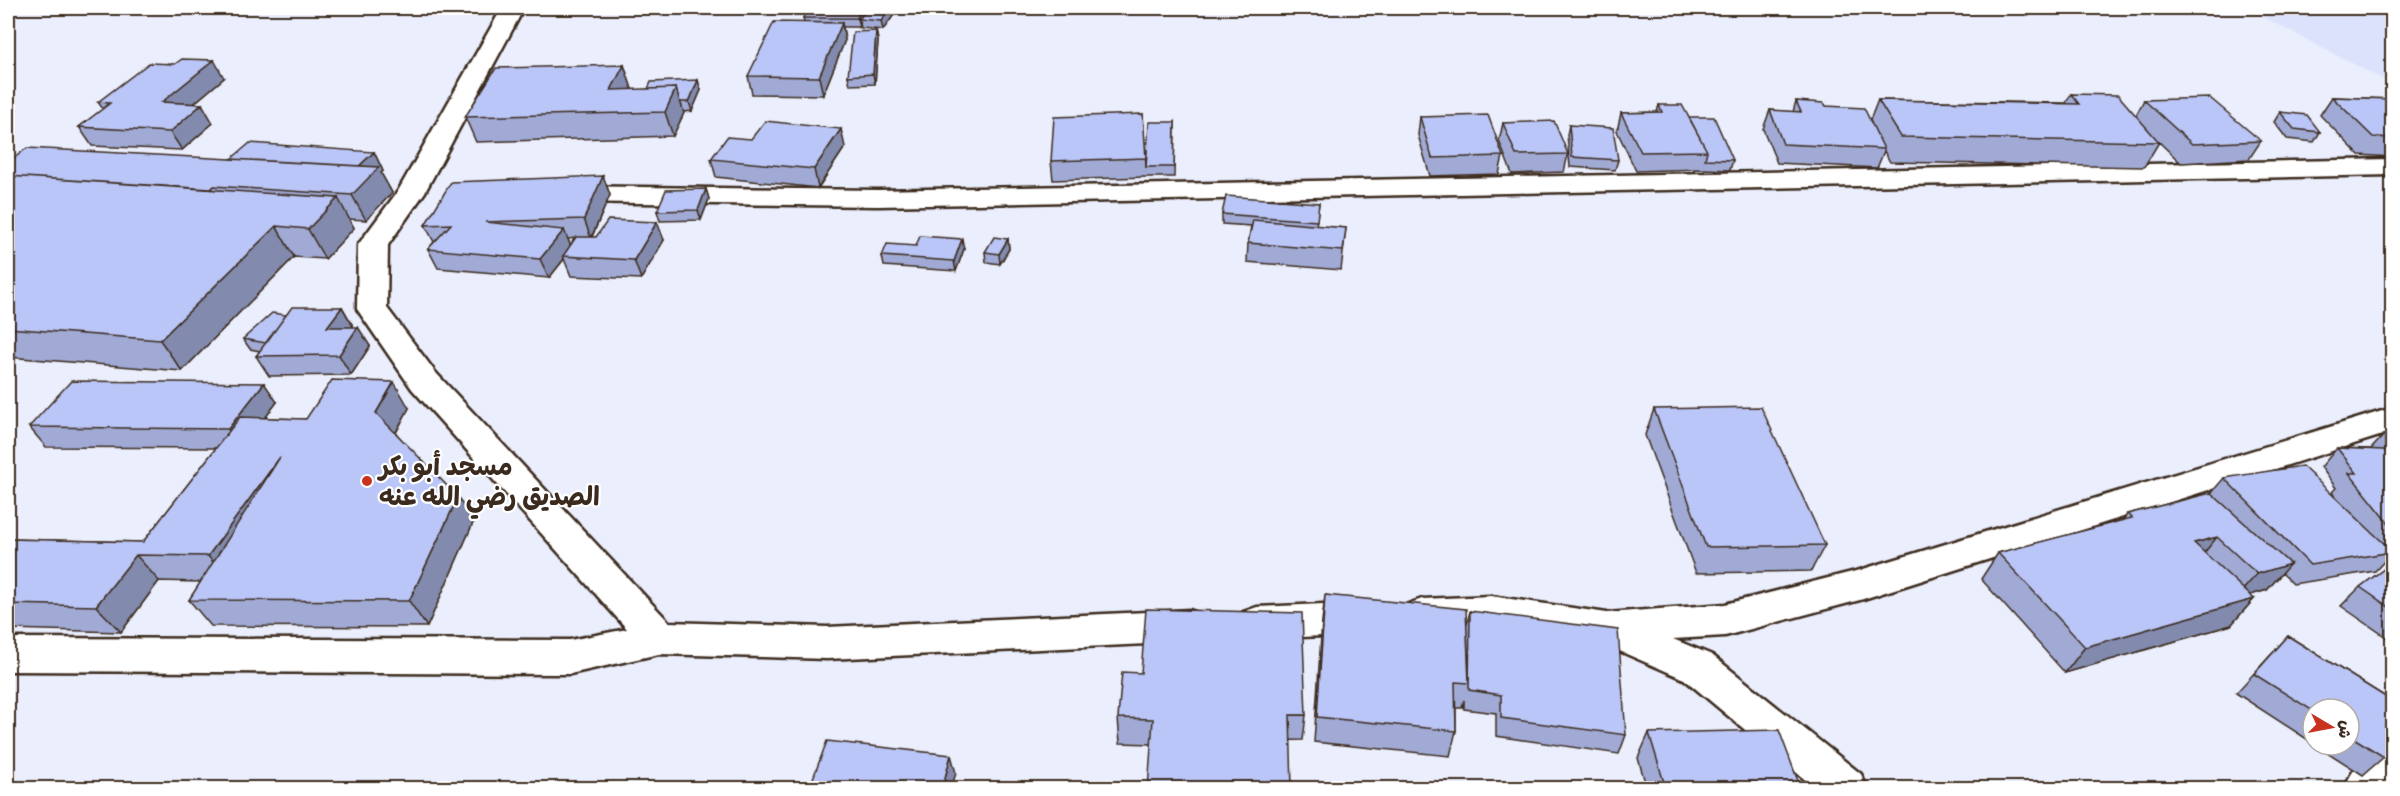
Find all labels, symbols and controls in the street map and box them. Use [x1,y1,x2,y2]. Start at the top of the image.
place label: مسجد أبو بكر الصديق رضي الله عنه [376,450,600,520]
marker: مسجد أبو بكر الصديق رضي الله عنه [360,474,374,488]
north arrow [2301,697,2361,757]
text: ش [2334,719,2356,740]

